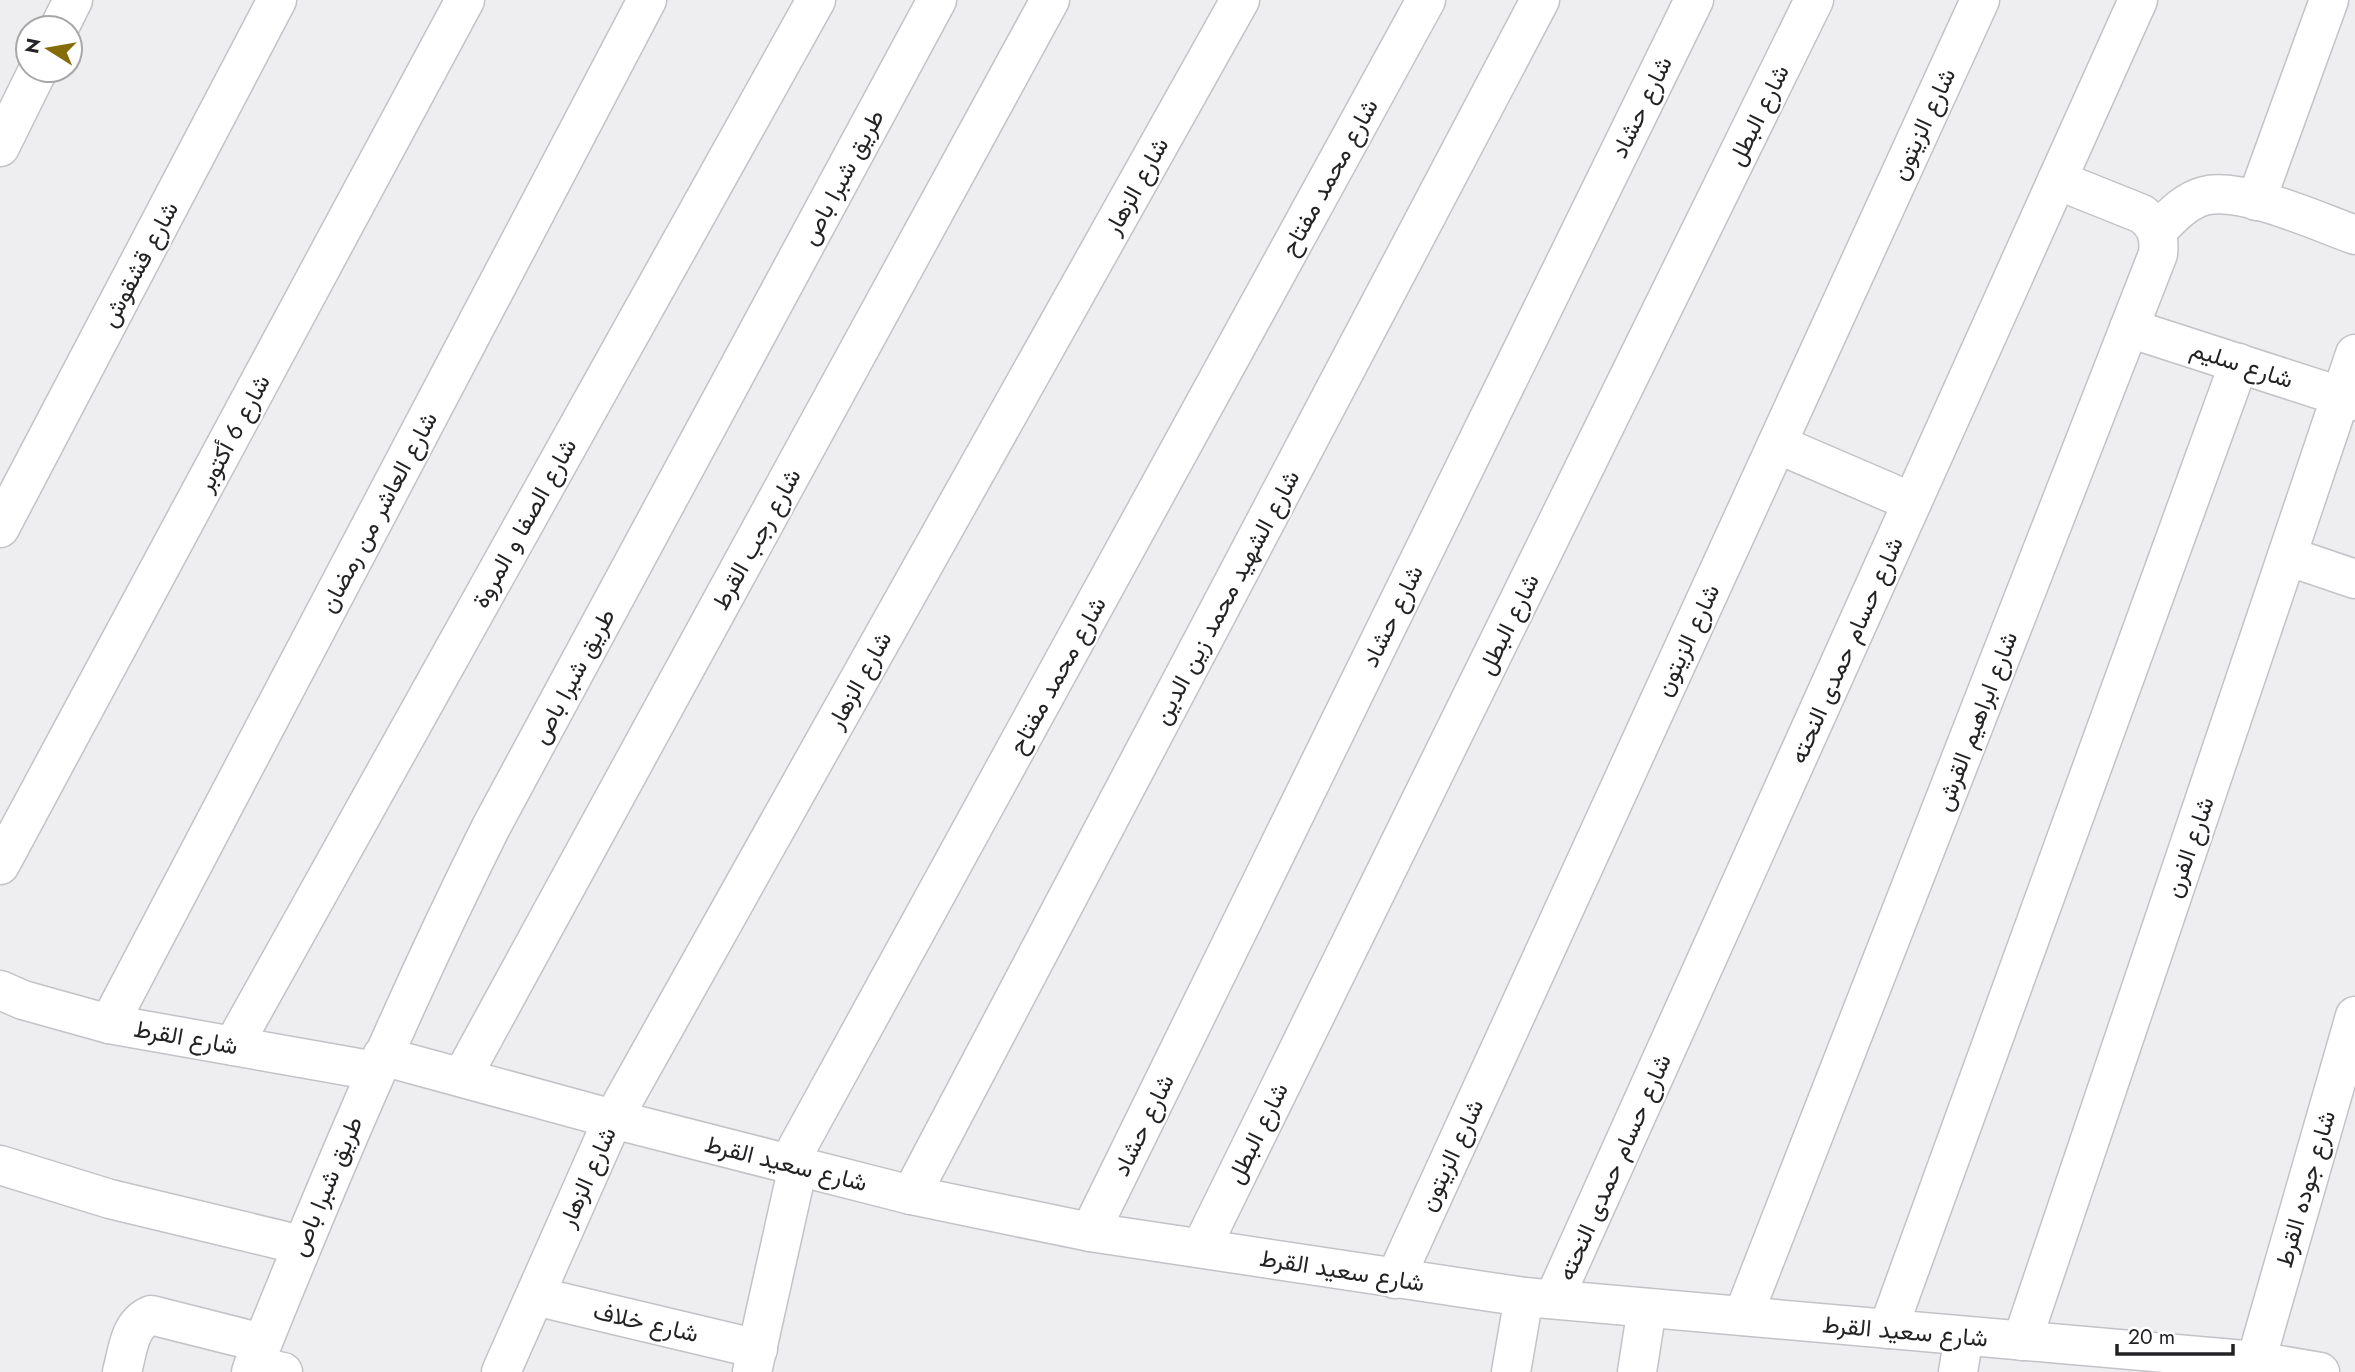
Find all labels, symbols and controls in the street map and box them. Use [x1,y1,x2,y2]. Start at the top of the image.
north arrow [14,14,84,84]
text: N [18,36,47,56]
street label: شارع حشاد [1601,50,1681,164]
street label: شارع البطل [1718,59,1798,171]
street label: شارع الزيتون [1882,62,1964,186]
street label: شارع محمد مفتاح [1271,92,1387,262]
street label: طريق شبرا باص [792,103,892,251]
street label: شارع الزهار [1094,131,1177,242]
street label: شارع قشقوش [91,195,187,333]
street label: شارع سليم [2186,331,2298,397]
street label: شارع 6 أكتوبر [187,368,279,499]
street label: شارع العاشر من رمضان [310,405,446,619]
street label: شارع الصفا و المروة [463,432,585,614]
street label: شارع رجب القرط [703,462,809,616]
street label: شارع الشهيد محمد زين الدين [1144,464,1308,730]
street label: شارع حسام حمدى النحته [1780,531,1912,769]
street label: شارع حشاد [1352,559,1432,673]
street label: شارع البطل [1468,568,1548,680]
street label: شارع الزيتون [1646,578,1728,702]
street label: شارع محمد مفتاح [999,590,1115,760]
street label: طريق شبرا باص [523,602,623,750]
street label: شارع الزهار [817,625,900,736]
street label: شارع ابراهيم القرش [1926,626,2026,816]
street label: شارع الفرن [2155,792,2223,902]
street label: شارع القرط [131,1011,241,1063]
street label: شارع حسام حمدى النحته [1548,1048,1680,1286]
street label: شارع حشاد [1103,1068,1183,1182]
street label: شارع البطل [1217,1077,1297,1189]
street label: شارع الزيتون [1410,1093,1492,1217]
street label: شارع جوده القرط [2266,1106,2344,1272]
street label: طريق شبرا باص [281,1111,371,1261]
street label: شارع الزهار [549,1121,625,1234]
street label: شارع سعيد القرط [701,1126,871,1200]
street label: شارع سعيد القرط [1257,1240,1427,1300]
street label: شارع خلاف [590,1293,702,1351]
street label: شارع سعيد القرط [1821,1306,1989,1356]
scale bar [2117,1312,2232,1356]
text: 20 m [2128,1322,2175,1352]

